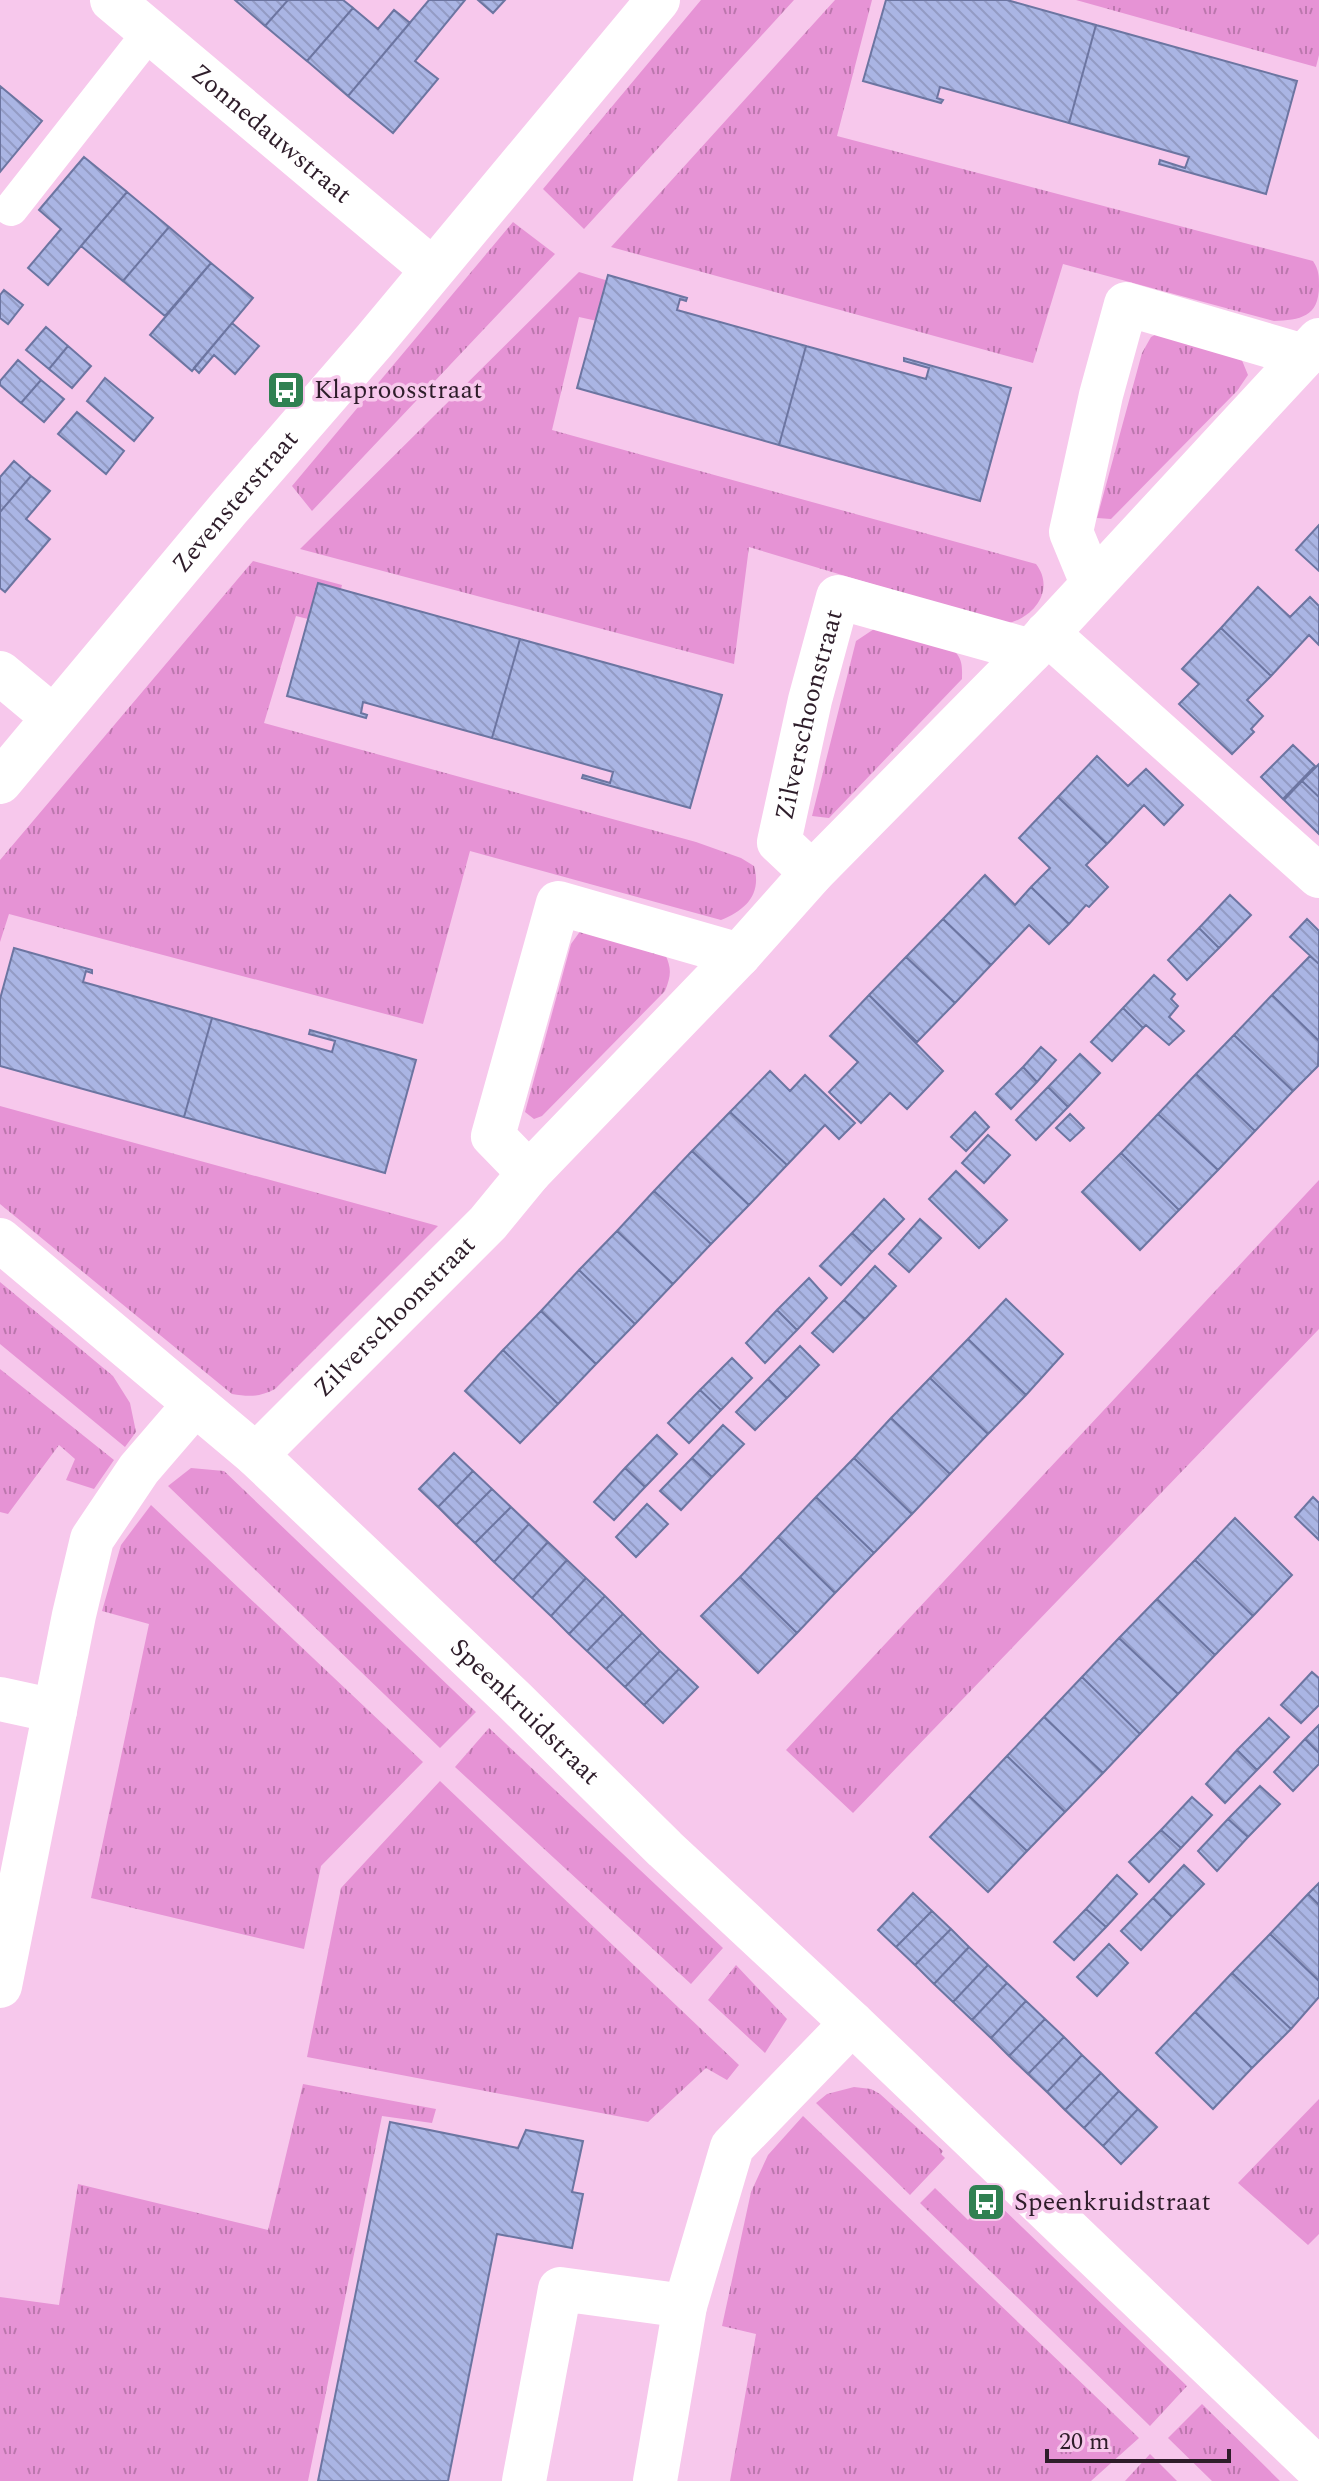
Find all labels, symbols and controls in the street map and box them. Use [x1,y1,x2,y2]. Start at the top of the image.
street label: Zonnedauwstraat [182,54,361,214]
bus stop icon: Klaproosstraat [265,369,307,411]
place label: Klaproosstraat [314,370,482,410]
street label: Zevensterstraat [162,421,308,582]
street label: Zilverschoonstraat [764,605,854,824]
street label: Zilverschoonstraat [304,1226,485,1407]
street label: Speenkruidstraat [440,1629,609,1795]
bus stop icon: Speenkruidstraat [965,2181,1007,2223]
place label: Speenkruidstraat [1014,2182,1211,2222]
scale bar [1047,2413,1229,2463]
text: 20 m [1059,2424,1110,2460]

